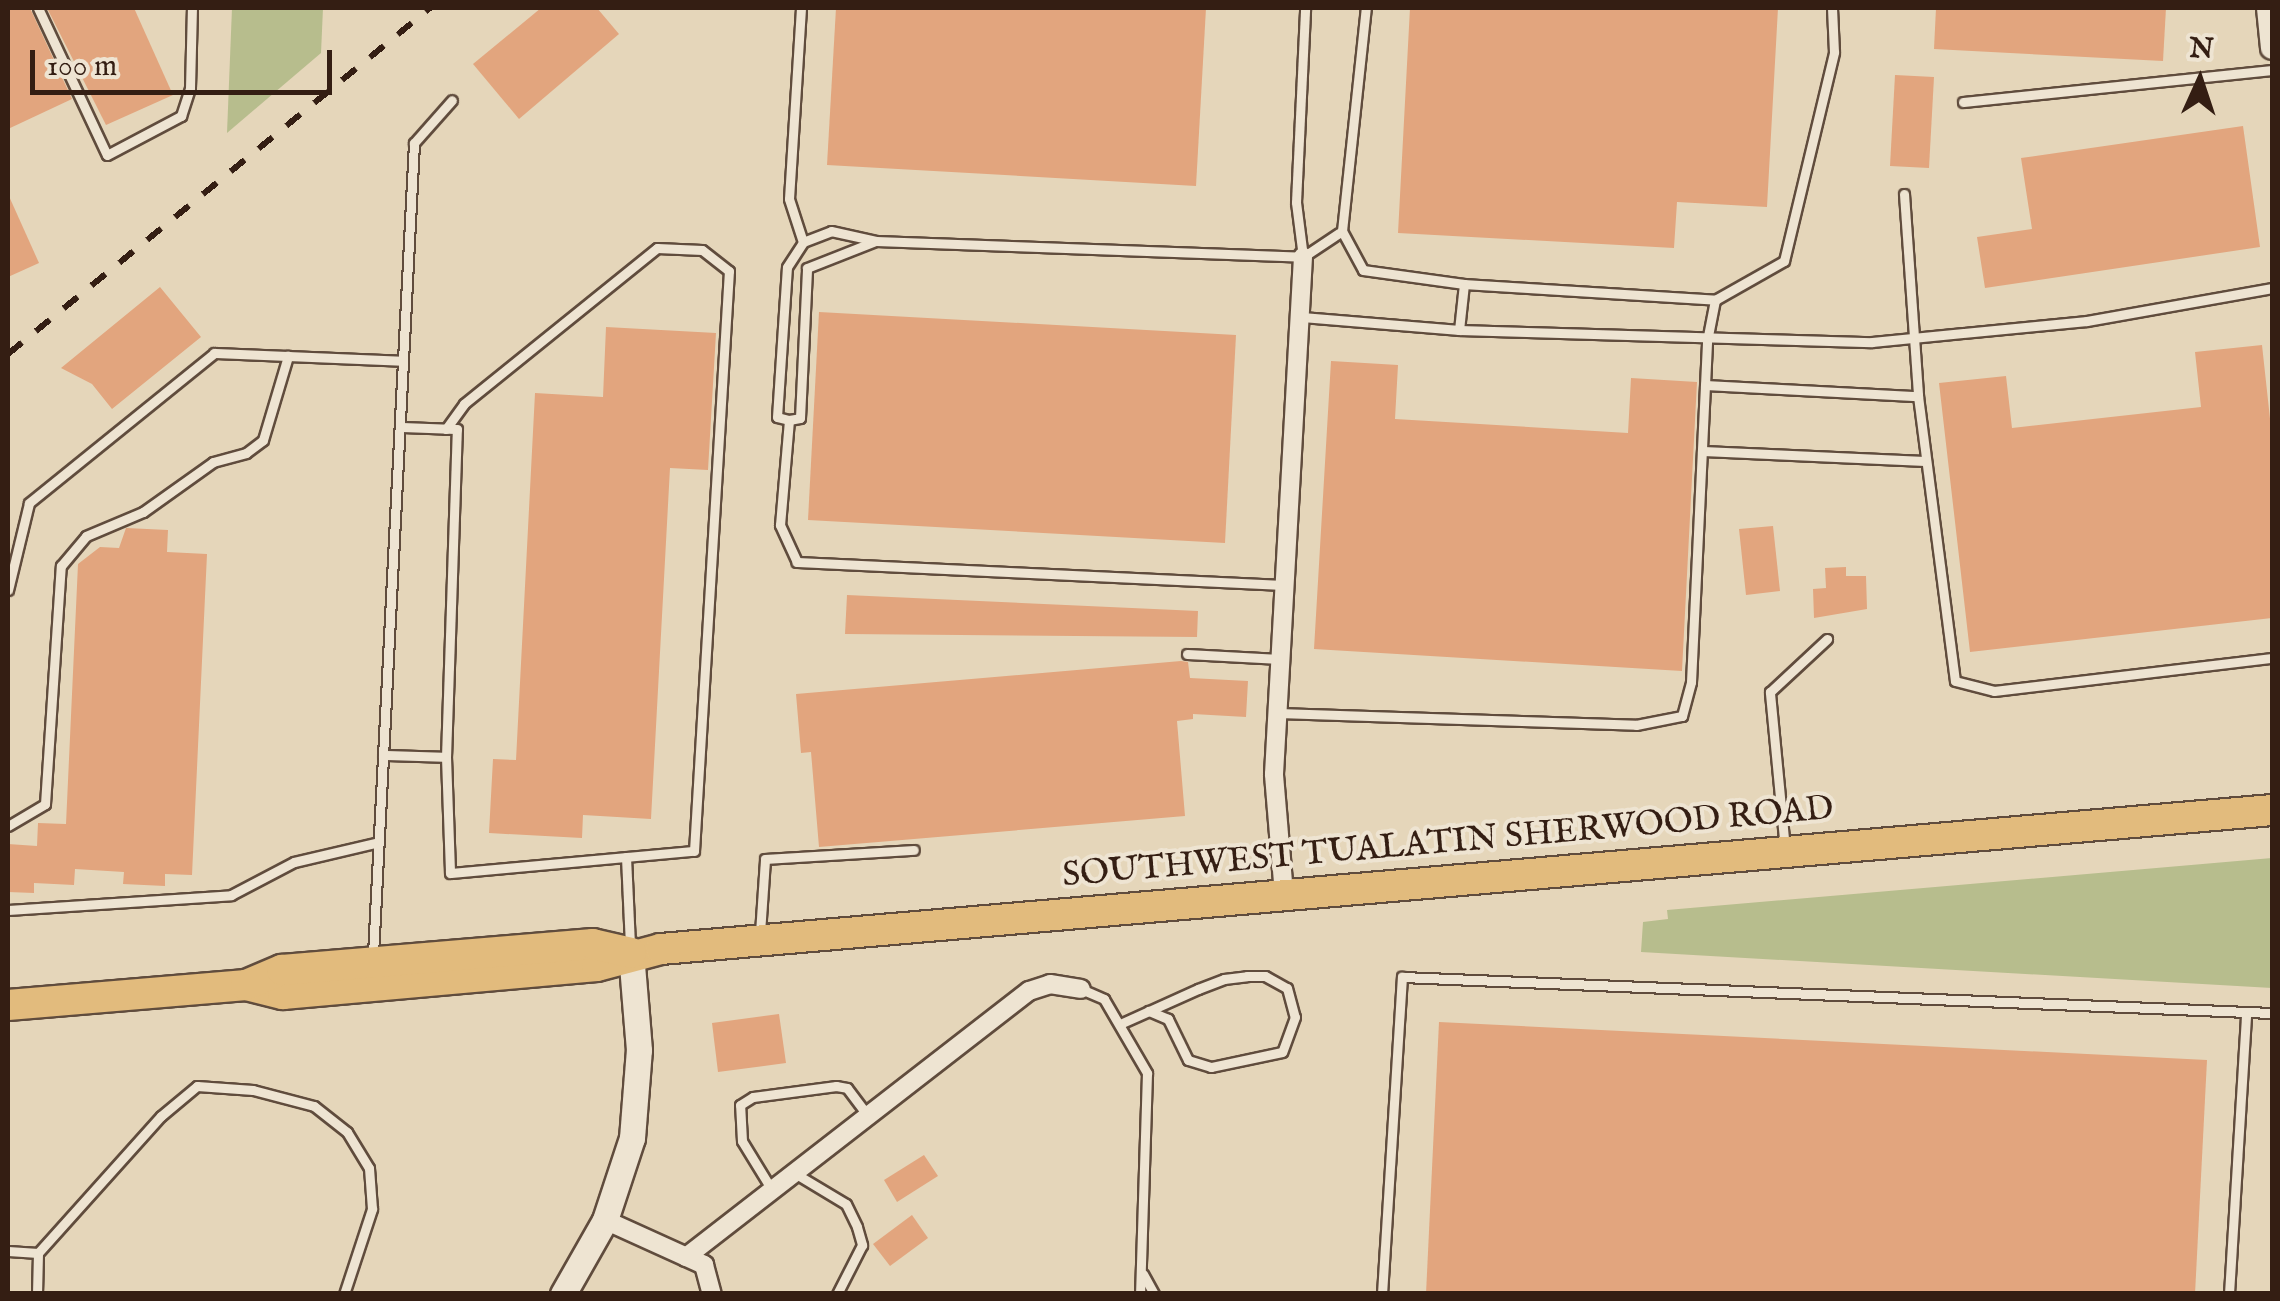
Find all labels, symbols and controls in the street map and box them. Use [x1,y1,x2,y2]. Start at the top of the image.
scale bar [35,30,338,92]
north arrow [2150,30,2250,130]
text: N [2189,31,2215,68]
text: 100 m [47,48,117,86]
street label: SOUTHWEST TUALATIN SHERWOOD ROAD [1061,788,1835,898]

